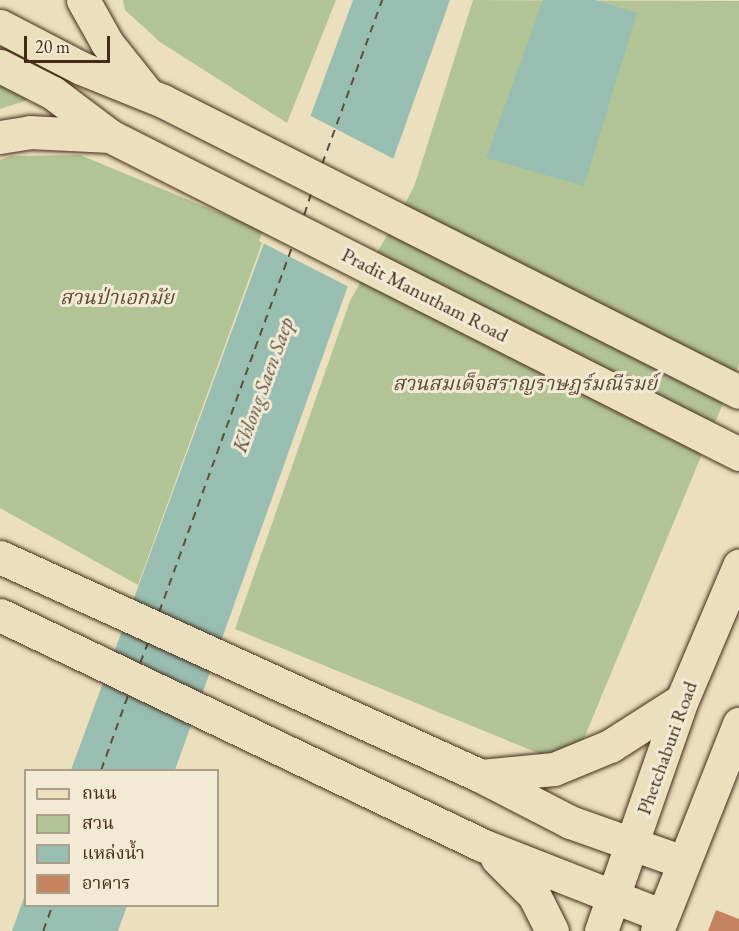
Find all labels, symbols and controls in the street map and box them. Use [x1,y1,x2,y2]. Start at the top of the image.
scale bar [27,24,112,62]
text: 20 m [35,35,70,58]
street label: Pradit Manutham Road [338,243,512,347]
park label: สวนป่าเอกมัย [60,285,174,309]
water label: Khlong Saen Saep [227,314,299,456]
park label: สวนสมเด็จสราญราษฎร์มณีรมย์ [393,371,657,395]
street label: Phetchaburi Road [632,678,702,818]
legend [24,769,219,907]
text: ถนน [82,781,117,804]
text: สวน [82,811,114,834]
text: แหล่งน้ำ [82,841,145,864]
text: อาคาร [82,871,131,894]

